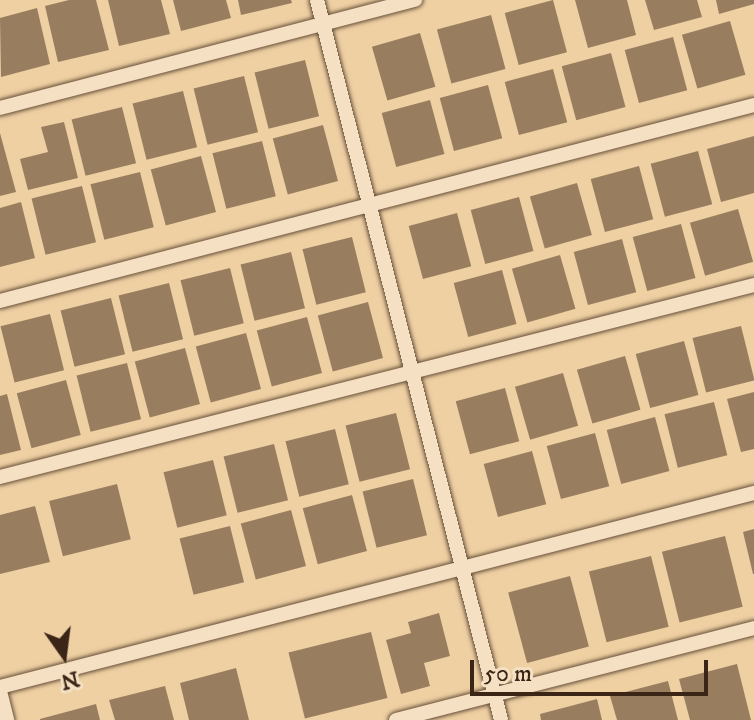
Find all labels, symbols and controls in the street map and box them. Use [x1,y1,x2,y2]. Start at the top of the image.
north arrow [24,616,104,696]
scale bar [474,644,712,694]
text: 50 m [484,659,532,689]
text: N [58,664,82,695]

